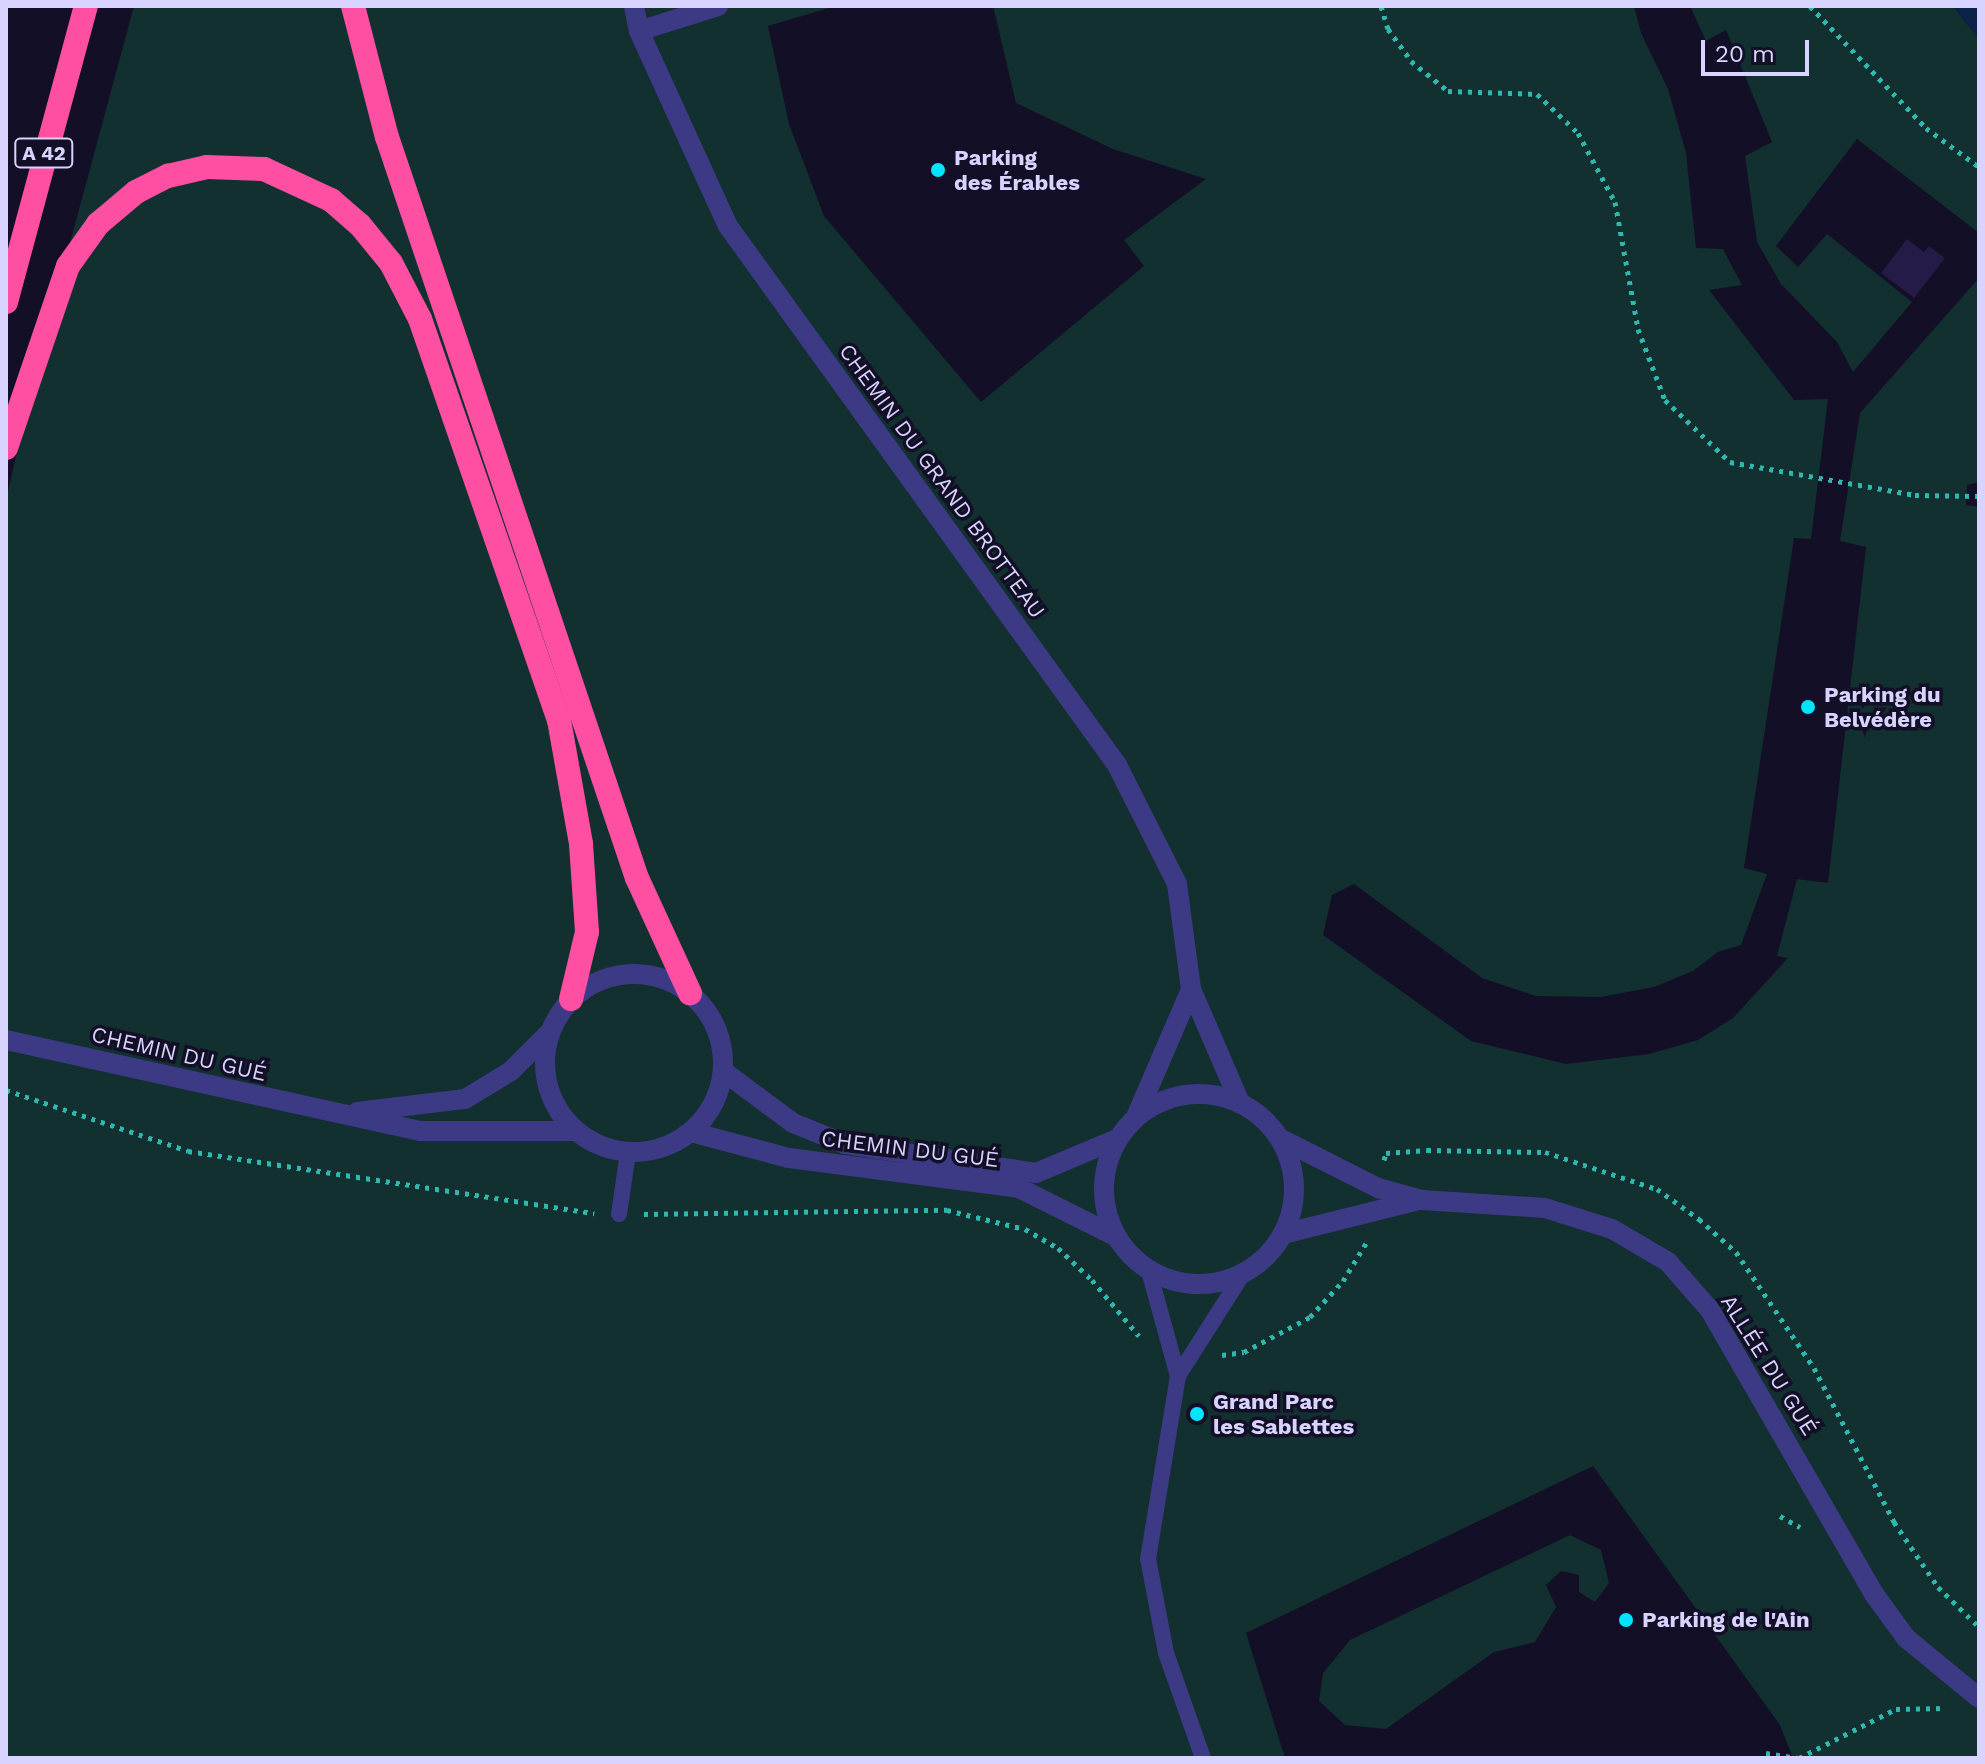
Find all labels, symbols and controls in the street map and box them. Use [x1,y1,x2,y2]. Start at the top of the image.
scale bar [1705,24,1813,74]
text: 20 m [1715,40,1775,68]
road number: A 42 [14,137,74,169]
place label: Parking des Érables [954,144,1080,196]
marker: Parking des Érables [929,161,947,179]
street label: CHEMIN DU GRAND BROTTEAU [834,339,1050,623]
place label: Parking du Belvédère [1824,681,1941,732]
marker: Parking du Belvédère [1799,698,1817,716]
street label: CHEMIN DU GUÉ [89,1021,269,1087]
street label: CHEMIN DU GUÉ [820,1125,1000,1173]
street label: ALLÉE DU GUÉ [1715,1290,1823,1440]
place label: Grand Parc les Sablettes [1213,1388,1354,1440]
marker: Grand Parc les Sablettes [1188,1405,1206,1423]
place label: Parking de l'Ain [1642,1607,1810,1633]
marker: Parking de l'Ain [1617,1611,1635,1629]

